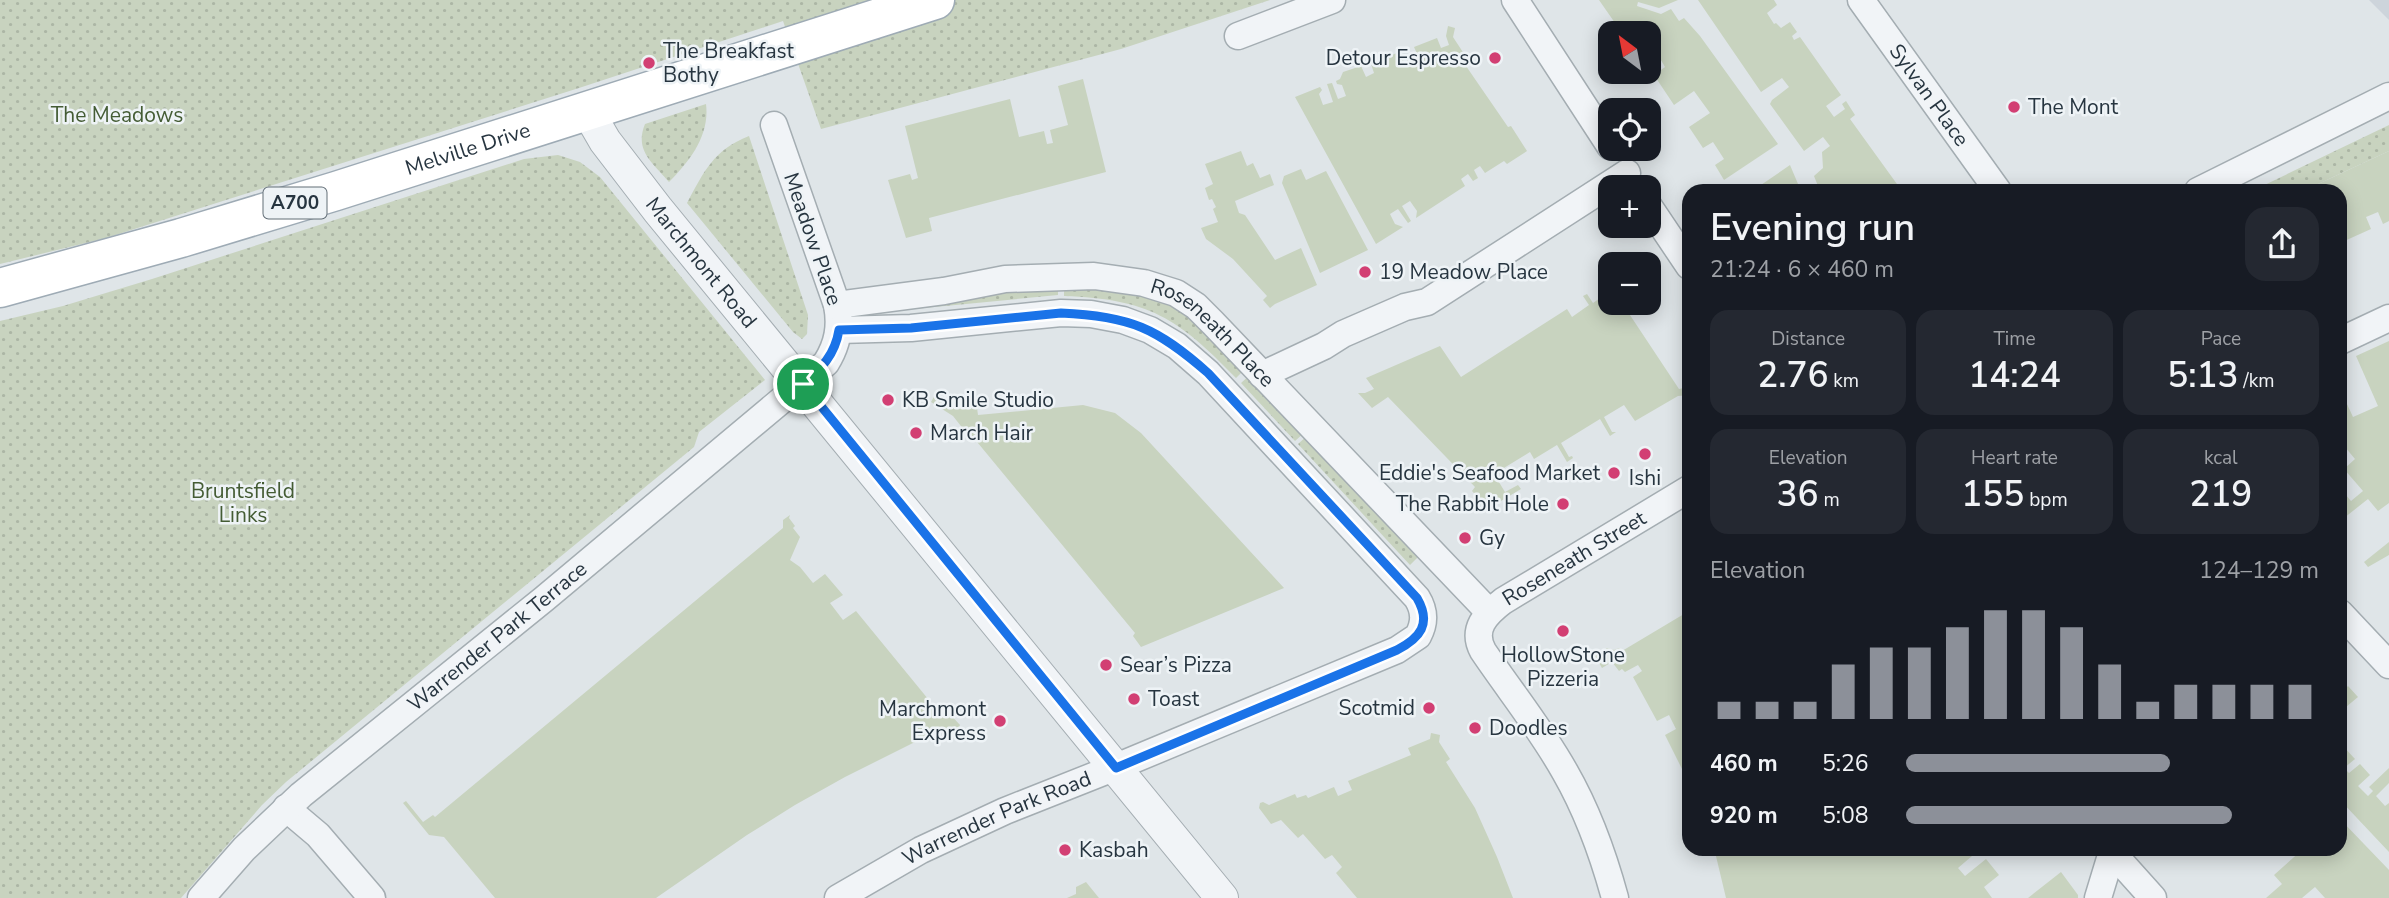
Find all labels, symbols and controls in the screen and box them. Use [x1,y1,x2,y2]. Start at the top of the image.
north arrow [1598,21,1661,84]
map controls [1598,21,1661,315]
place label: The Breakfast Bothy [663,37,795,89]
street label: Sylvan Place [1883,38,1976,152]
place label: Detour Espresso [1326,44,1481,72]
marker: Detour Espresso [1487,50,1503,66]
marker: The Breakfast Bothy [641,55,657,71]
place label: The Mont [2028,93,2119,121]
button: locate [1598,98,1661,161]
marker: The Mont [2006,99,2022,115]
park label: The Meadows [51,101,183,129]
street label: Melville Drive [402,116,534,182]
street label: Meadow Place [777,169,849,309]
button: + [1598,175,1661,238]
road number: A700 [264,188,326,218]
street label: Marchmont Road [639,192,763,334]
text: Evening run [1710,202,1915,253]
button: share [2245,207,2319,281]
button: − [1598,252,1661,315]
text: 21:24 · 6 × 460 m [1710,254,1894,285]
place label: 19 Meadow Place [1379,258,1548,286]
marker: 19 Meadow Place [1357,264,1373,280]
street label: Roseneath Place [1147,272,1281,393]
text: Distance [1771,326,1845,352]
text: Time [1993,326,2036,352]
text: Pace [2201,326,2241,352]
text: 2.76 [1757,352,1828,399]
text: 14:24 [1968,352,2061,399]
text: 5:13 [2167,352,2238,399]
pin [773,354,833,414]
icon: arrive [784,365,822,403]
text: km [1828,368,1859,394]
text: /km [2238,368,2274,394]
place label: KB Smile Studio [902,386,1054,414]
marker: KB Smile Studio [880,392,896,408]
place label: March Hair [930,419,1033,447]
marker: March Hair [908,425,924,441]
text: Elevation [1769,445,1848,471]
text: Heart rate [1971,445,2058,471]
text: kcal [2204,445,2238,471]
marker: Ishi [1637,446,1653,462]
place label: Eddie's Seafood Market [1379,459,1601,487]
place label: Ishi [1629,464,1661,492]
marker: Eddie's Seafood Market [1606,465,1622,481]
text: 36 [1777,471,1819,518]
text: 155 [1961,471,2024,518]
text: 219 [2189,471,2252,518]
park label: Bruntsfield Links [191,477,295,529]
text: m [1819,487,1840,513]
text: bpm [2024,487,2068,513]
place label: The Rabbit Hole [1396,490,1549,518]
marker: The Rabbit Hole [1555,496,1571,512]
street label: Roseneath Street [1497,504,1652,612]
place label: Gy [1479,524,1505,552]
marker: Gy [1457,530,1473,546]
street label: Warrender Park Terrace [401,555,593,718]
text: Elevation [1710,555,1805,586]
text: 124–129 m [2199,555,2319,586]
marker: HollowStone Pizzeria [1555,623,1571,639]
place label: HollowStone Pizzeria [1501,641,1625,693]
place label: Sear’s Pizza [1120,651,1232,679]
marker: Sear’s Pizza [1098,657,1114,673]
place label: Toast [1148,685,1200,713]
marker: Toast [1126,691,1142,707]
place label: Scotmid [1339,694,1415,722]
place label: Marchmont Express [879,695,987,747]
marker: Scotmid [1421,700,1437,716]
marker: Marchmont Express [992,713,1008,729]
place label: Doodles [1489,714,1568,742]
marker: Doodles [1467,720,1483,736]
text: 460 m [1710,748,1778,779]
text: 5:26 [1822,748,1869,779]
street label: Warrender Park Road [897,764,1095,872]
text: 920 m [1710,800,1778,831]
text: 5:08 [1822,800,1869,831]
place label: Kasbah [1079,836,1149,864]
marker: Kasbah [1057,842,1073,858]

